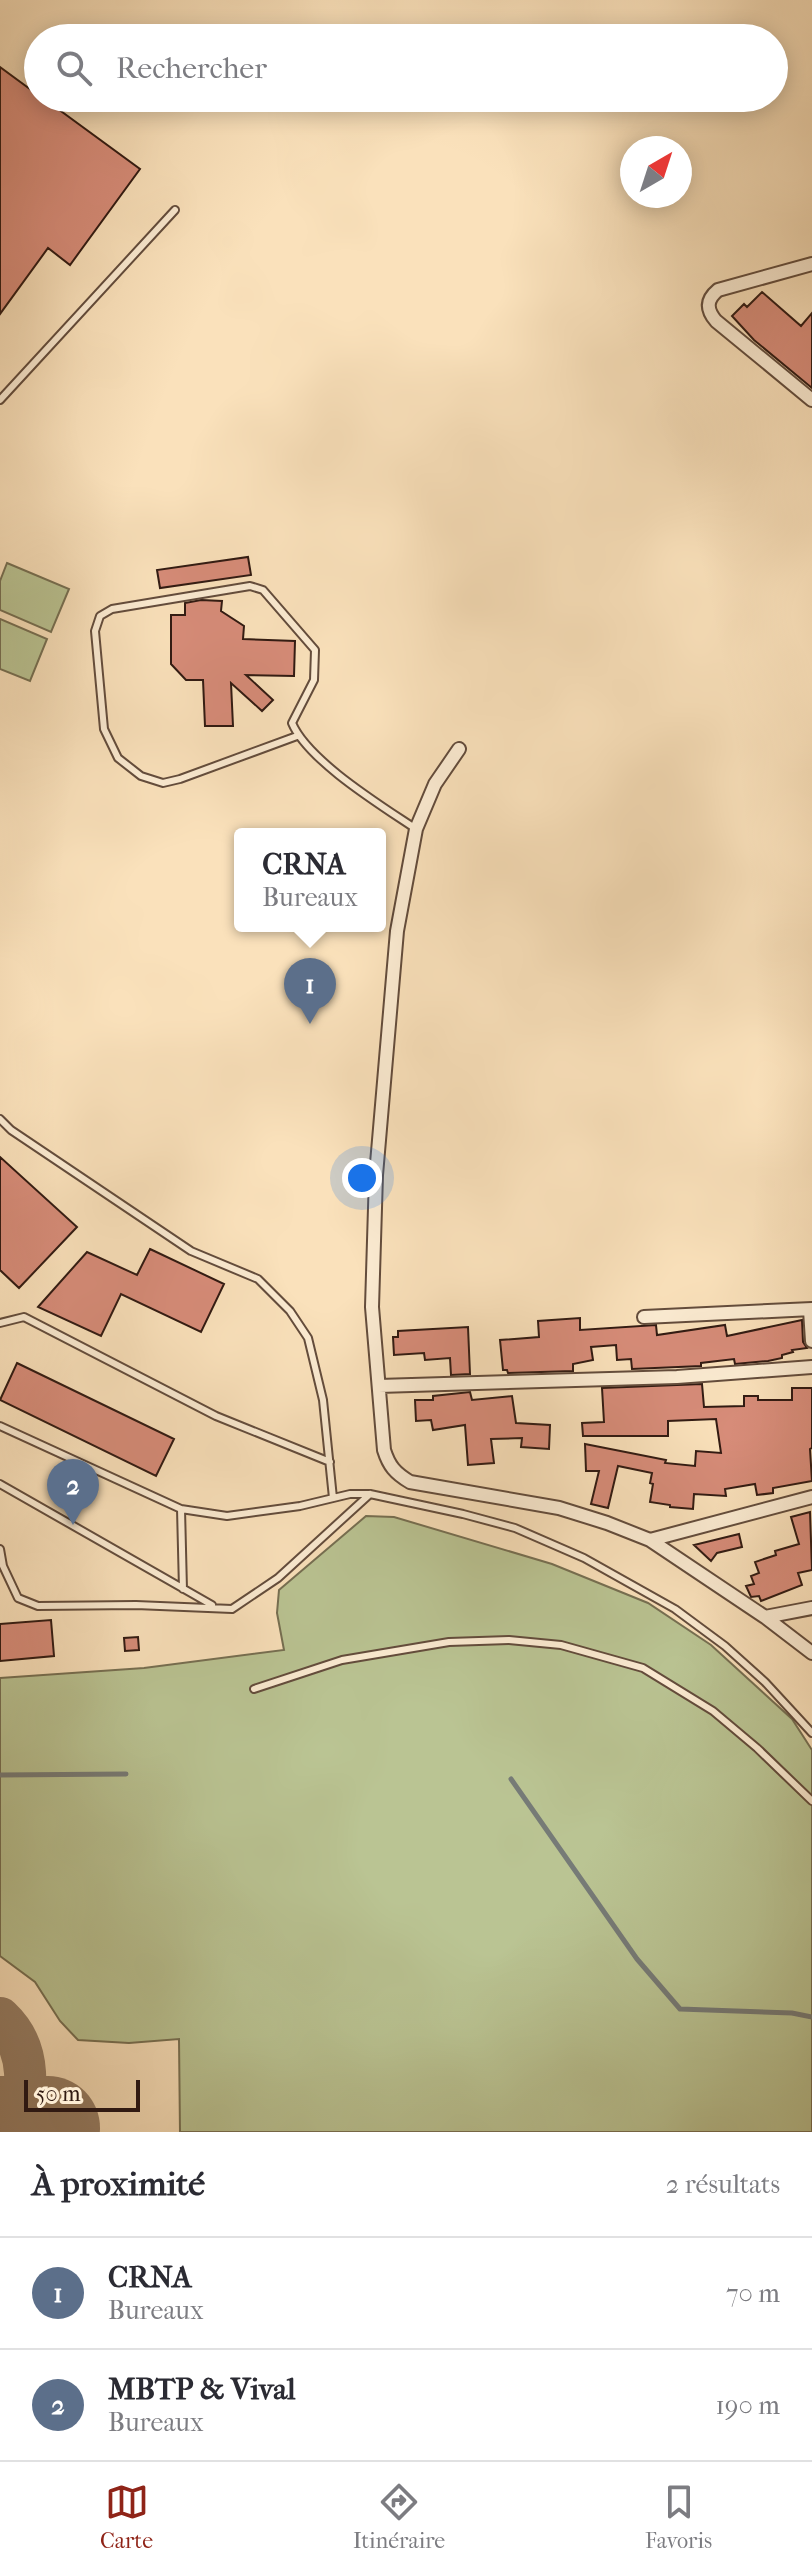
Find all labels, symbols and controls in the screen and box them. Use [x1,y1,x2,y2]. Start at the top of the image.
search box [24,24,788,112]
icon: search [52,46,96,90]
text: Rechercher [116,51,267,86]
north arrow [620,136,692,208]
popup [234,828,386,932]
text: CRNA [262,847,346,882]
text: Bureaux [262,882,358,913]
pin: 1 [284,958,336,1024]
your location [342,1158,382,1198]
pin: 2 [47,1459,99,1525]
scale bar [24,2076,140,2112]
text: 50 m [36,2081,81,2107]
text: À proximité [32,2164,205,2204]
text: 2 résultats [666,2169,780,2200]
text: CRNA [108,2260,192,2295]
text: 1 [53,2278,63,2309]
text: 70 m [726,2278,780,2309]
text: Bureaux [108,2295,204,2326]
text: MBTP & Vival [108,2372,296,2407]
text: 2 [51,2390,65,2421]
text: 190 m [716,2390,780,2421]
text: Bureaux [108,2407,204,2438]
tab: Carte [100,2480,153,2554]
tab: Itinéraire [353,2480,445,2554]
tab: Favoris [645,2480,712,2554]

